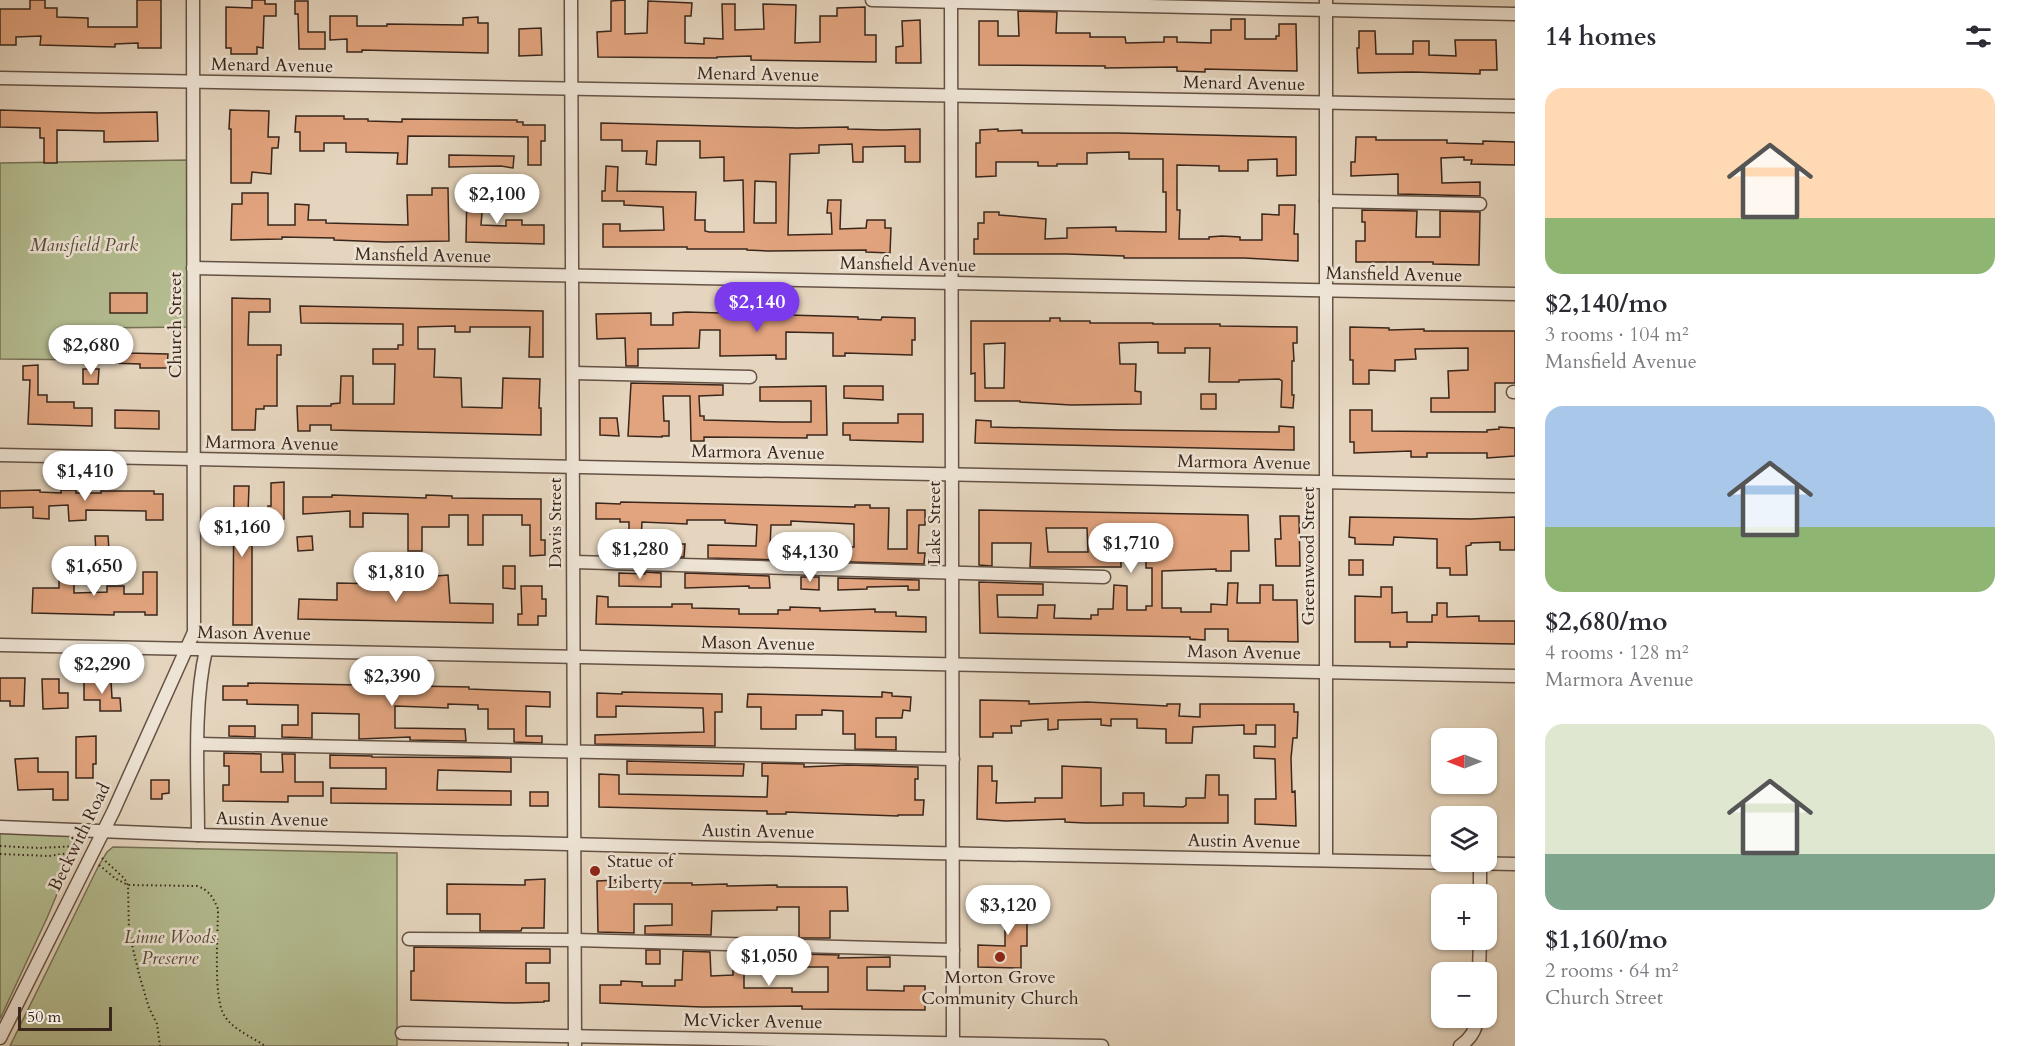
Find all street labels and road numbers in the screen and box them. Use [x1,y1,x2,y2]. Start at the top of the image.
street label: Menard Avenue [211,52,333,79]
street label: Menard Avenue [697,61,819,88]
street label: Menard Avenue [1183,70,1305,97]
street label: Mansfield Avenue [354,242,492,269]
street label: Mansfield Avenue [839,251,977,278]
street label: Mansfield Avenue [1325,261,1463,288]
street label: Church Street [163,272,188,378]
street label: Marmora Avenue [205,430,339,457]
street label: Marmora Avenue [691,439,825,466]
street label: Marmora Avenue [1177,449,1311,476]
street label: Davis Street [543,477,568,568]
street label: Lake Street [922,480,947,565]
street label: Greenwood Street [1296,486,1321,626]
street label: Mason Avenue [197,620,311,647]
street label: Mason Avenue [701,630,815,657]
street label: Mason Avenue [1187,639,1301,666]
street label: Beckwith Road [42,778,117,896]
street label: Austin Avenue [215,806,329,833]
street label: Austin Avenue [701,818,815,845]
street label: Austin Avenue [1187,828,1301,855]
street label: McVicker Avenue [683,1008,823,1035]

